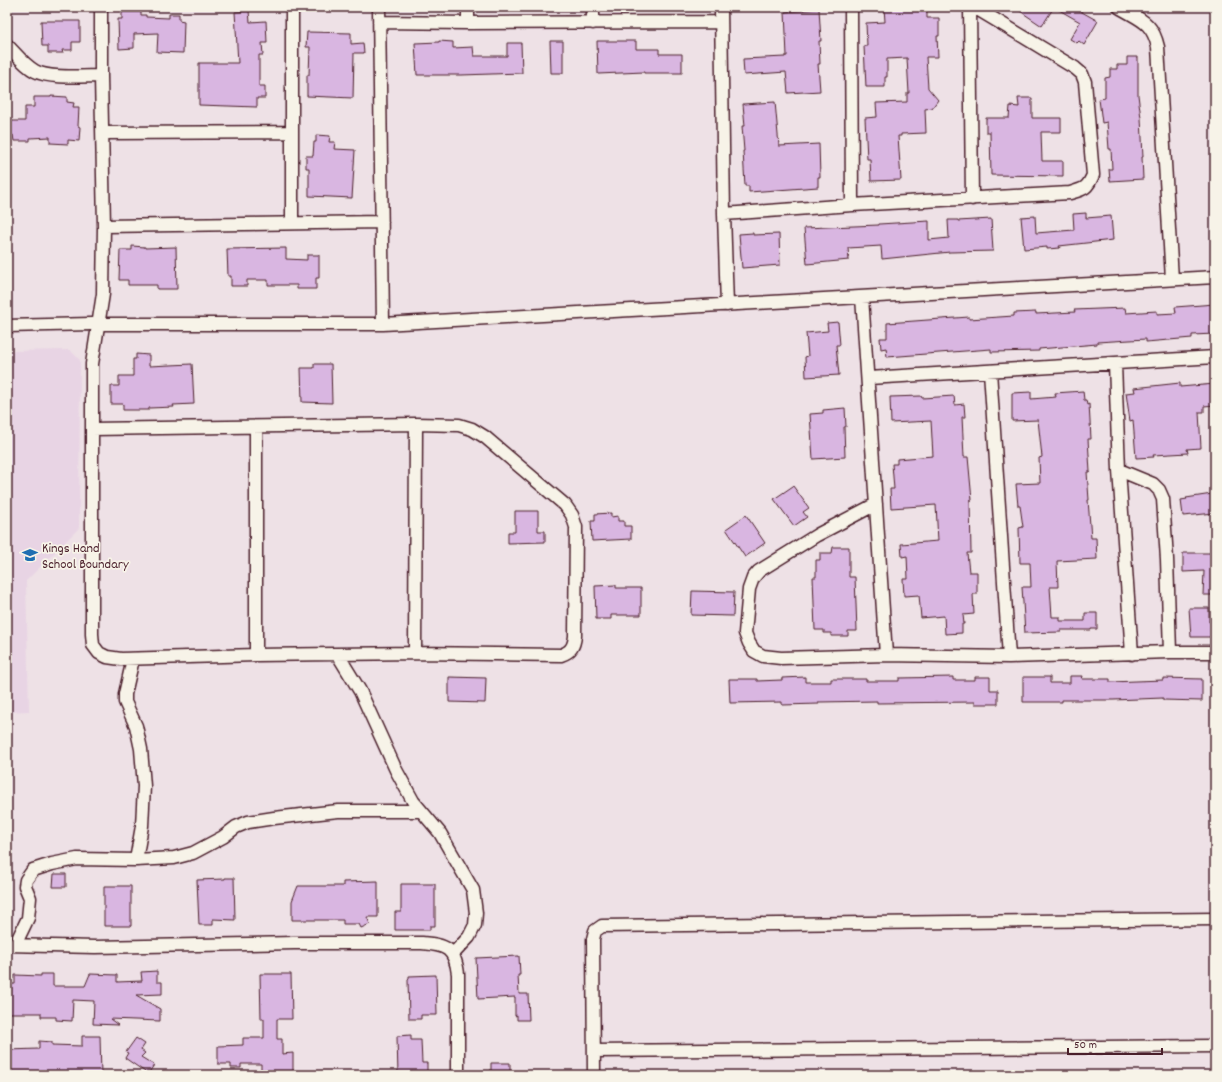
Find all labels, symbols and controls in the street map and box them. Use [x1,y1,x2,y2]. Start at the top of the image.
place label: Kings Hand School Boundary [42,539,129,575]
school or university icon: Kings Hand School Boundary [21,546,39,564]
scale bar [1068,1030,1162,1056]
text: 50 m [1074,1037,1097,1054]

